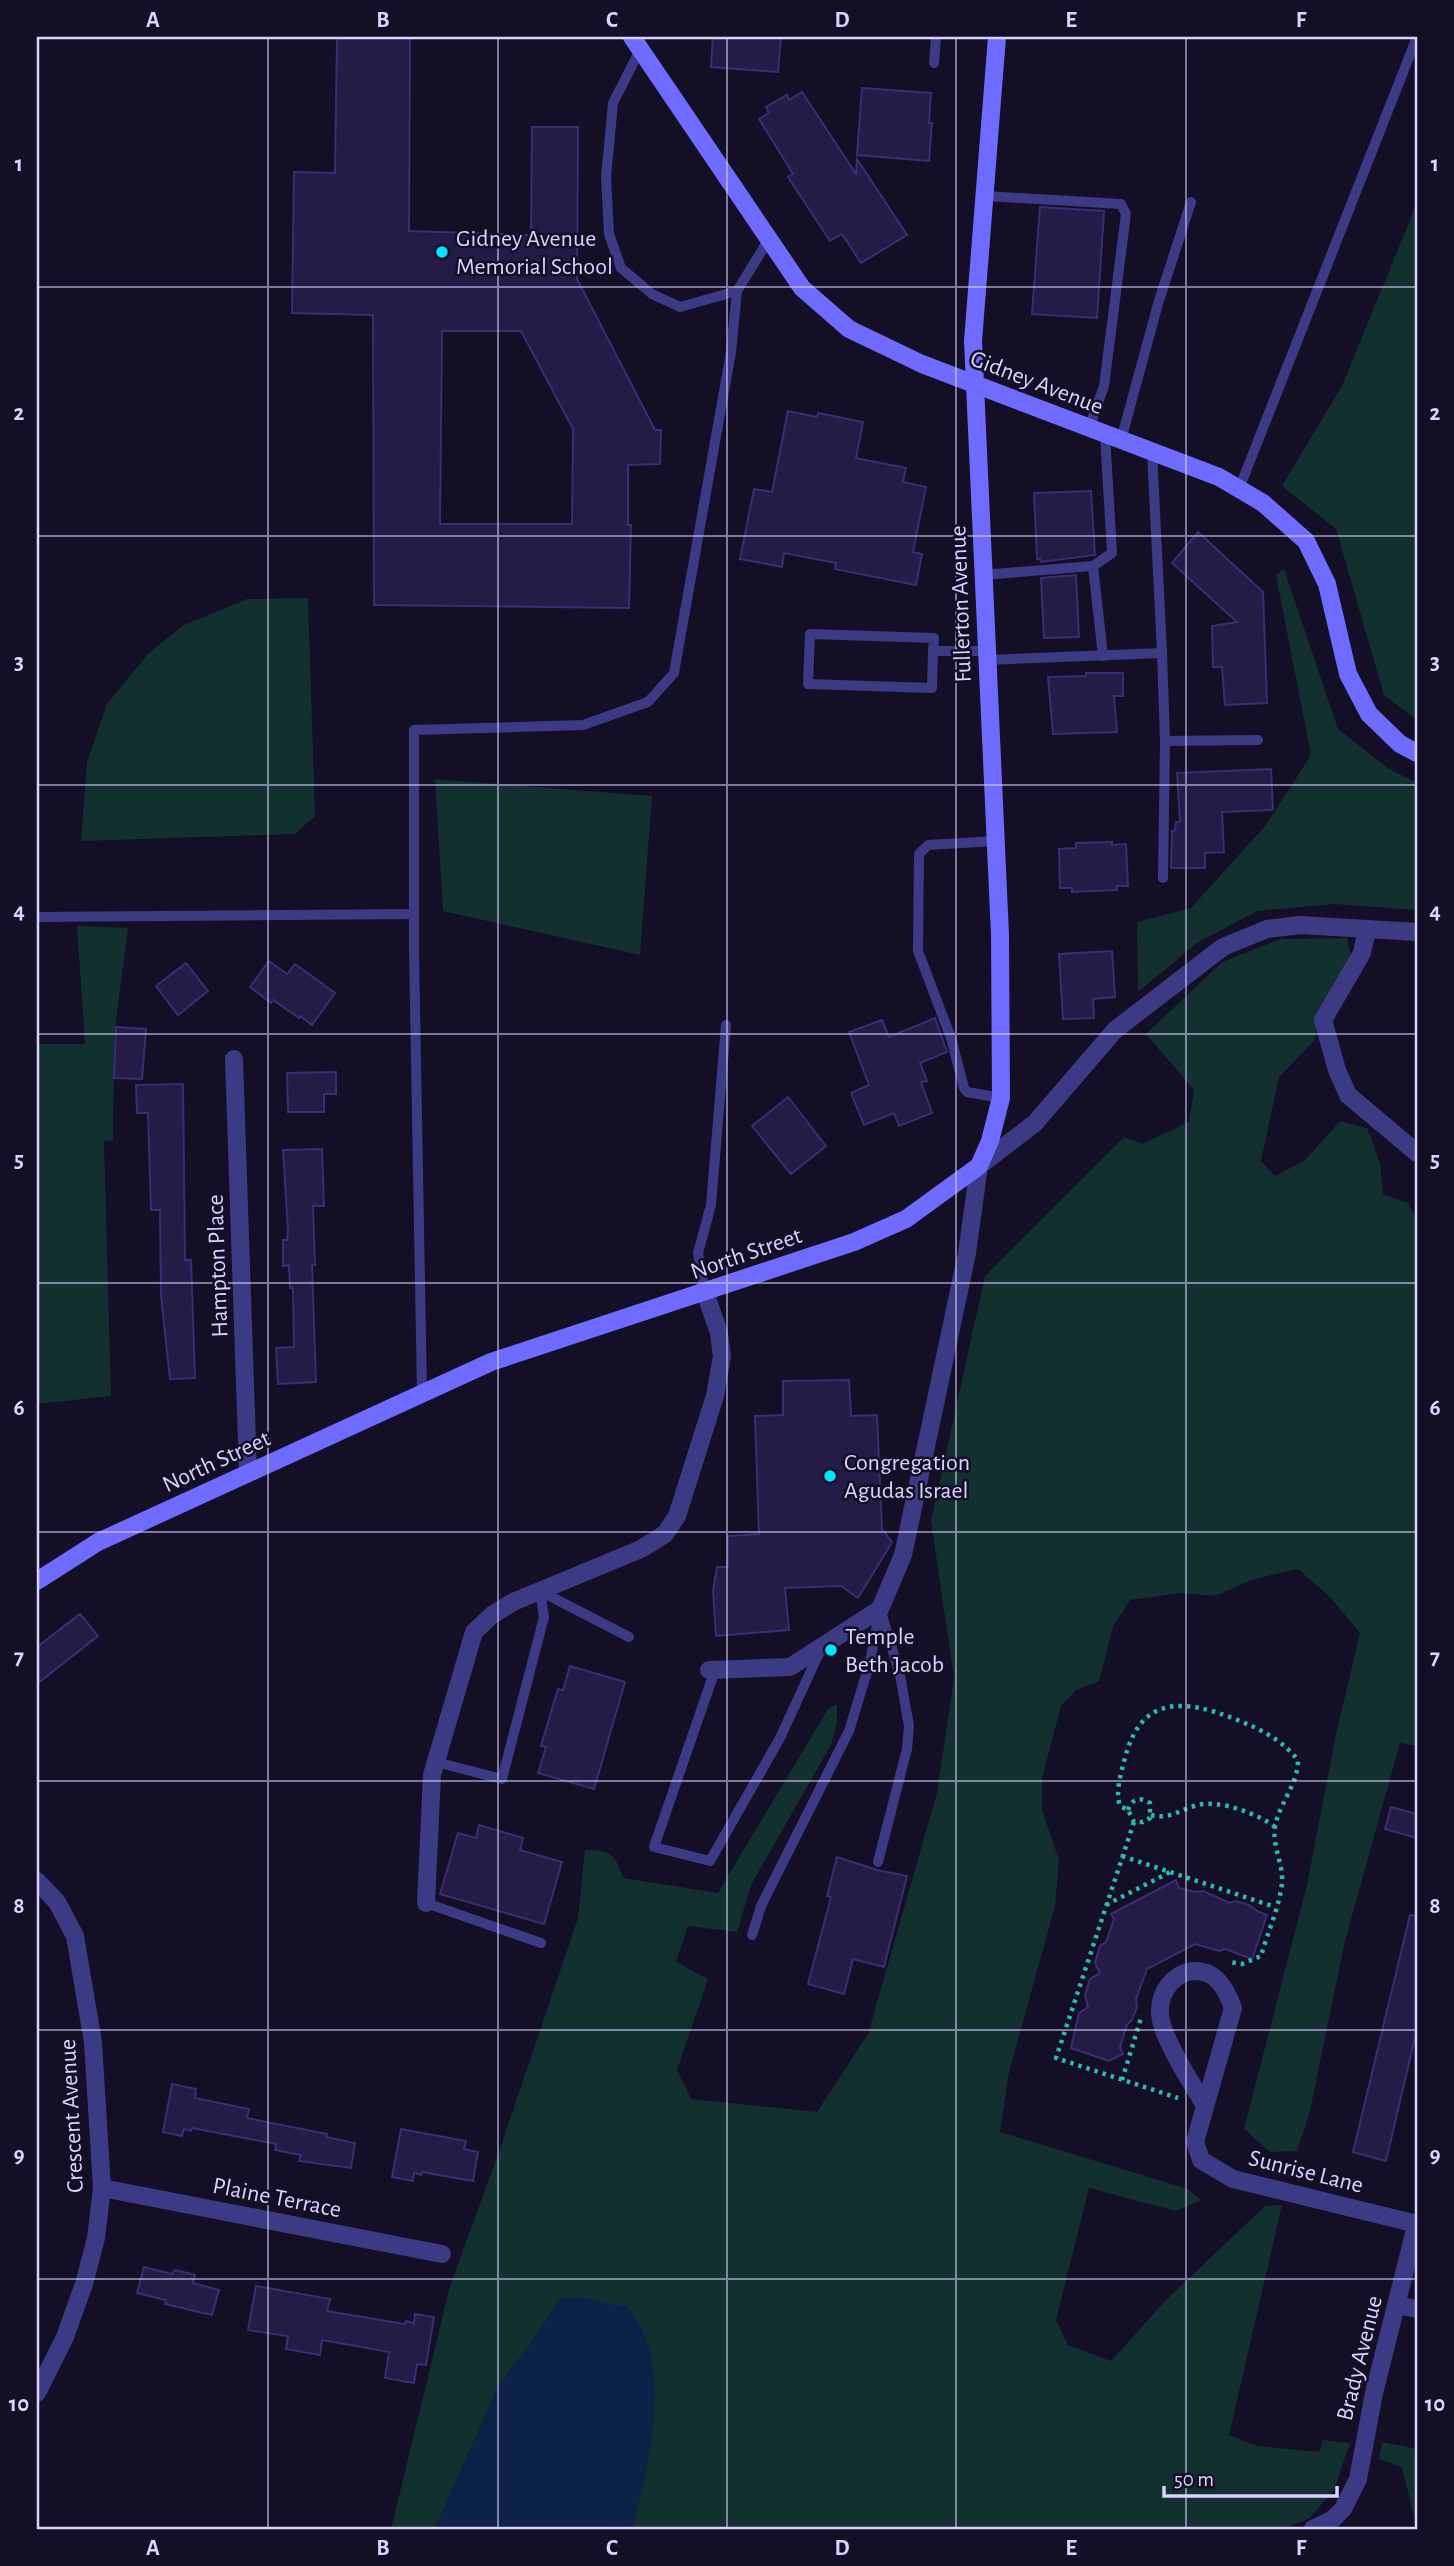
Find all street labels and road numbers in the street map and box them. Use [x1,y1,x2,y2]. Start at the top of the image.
street label: Gidney Avenue [967,347,1106,419]
street label: Fullerton Avenue [946,525,976,683]
street label: Hampton Place [204,1194,232,1338]
street label: North Street [688,1224,805,1284]
street label: North Street [159,1426,274,1497]
street label: Crescent Avenue [56,2038,88,2193]
street label: Sunrise Lane [1246,2146,1366,2198]
street label: Plaine Terrace [210,2174,343,2222]
street label: Brady Avenue [1333,2293,1387,2423]

